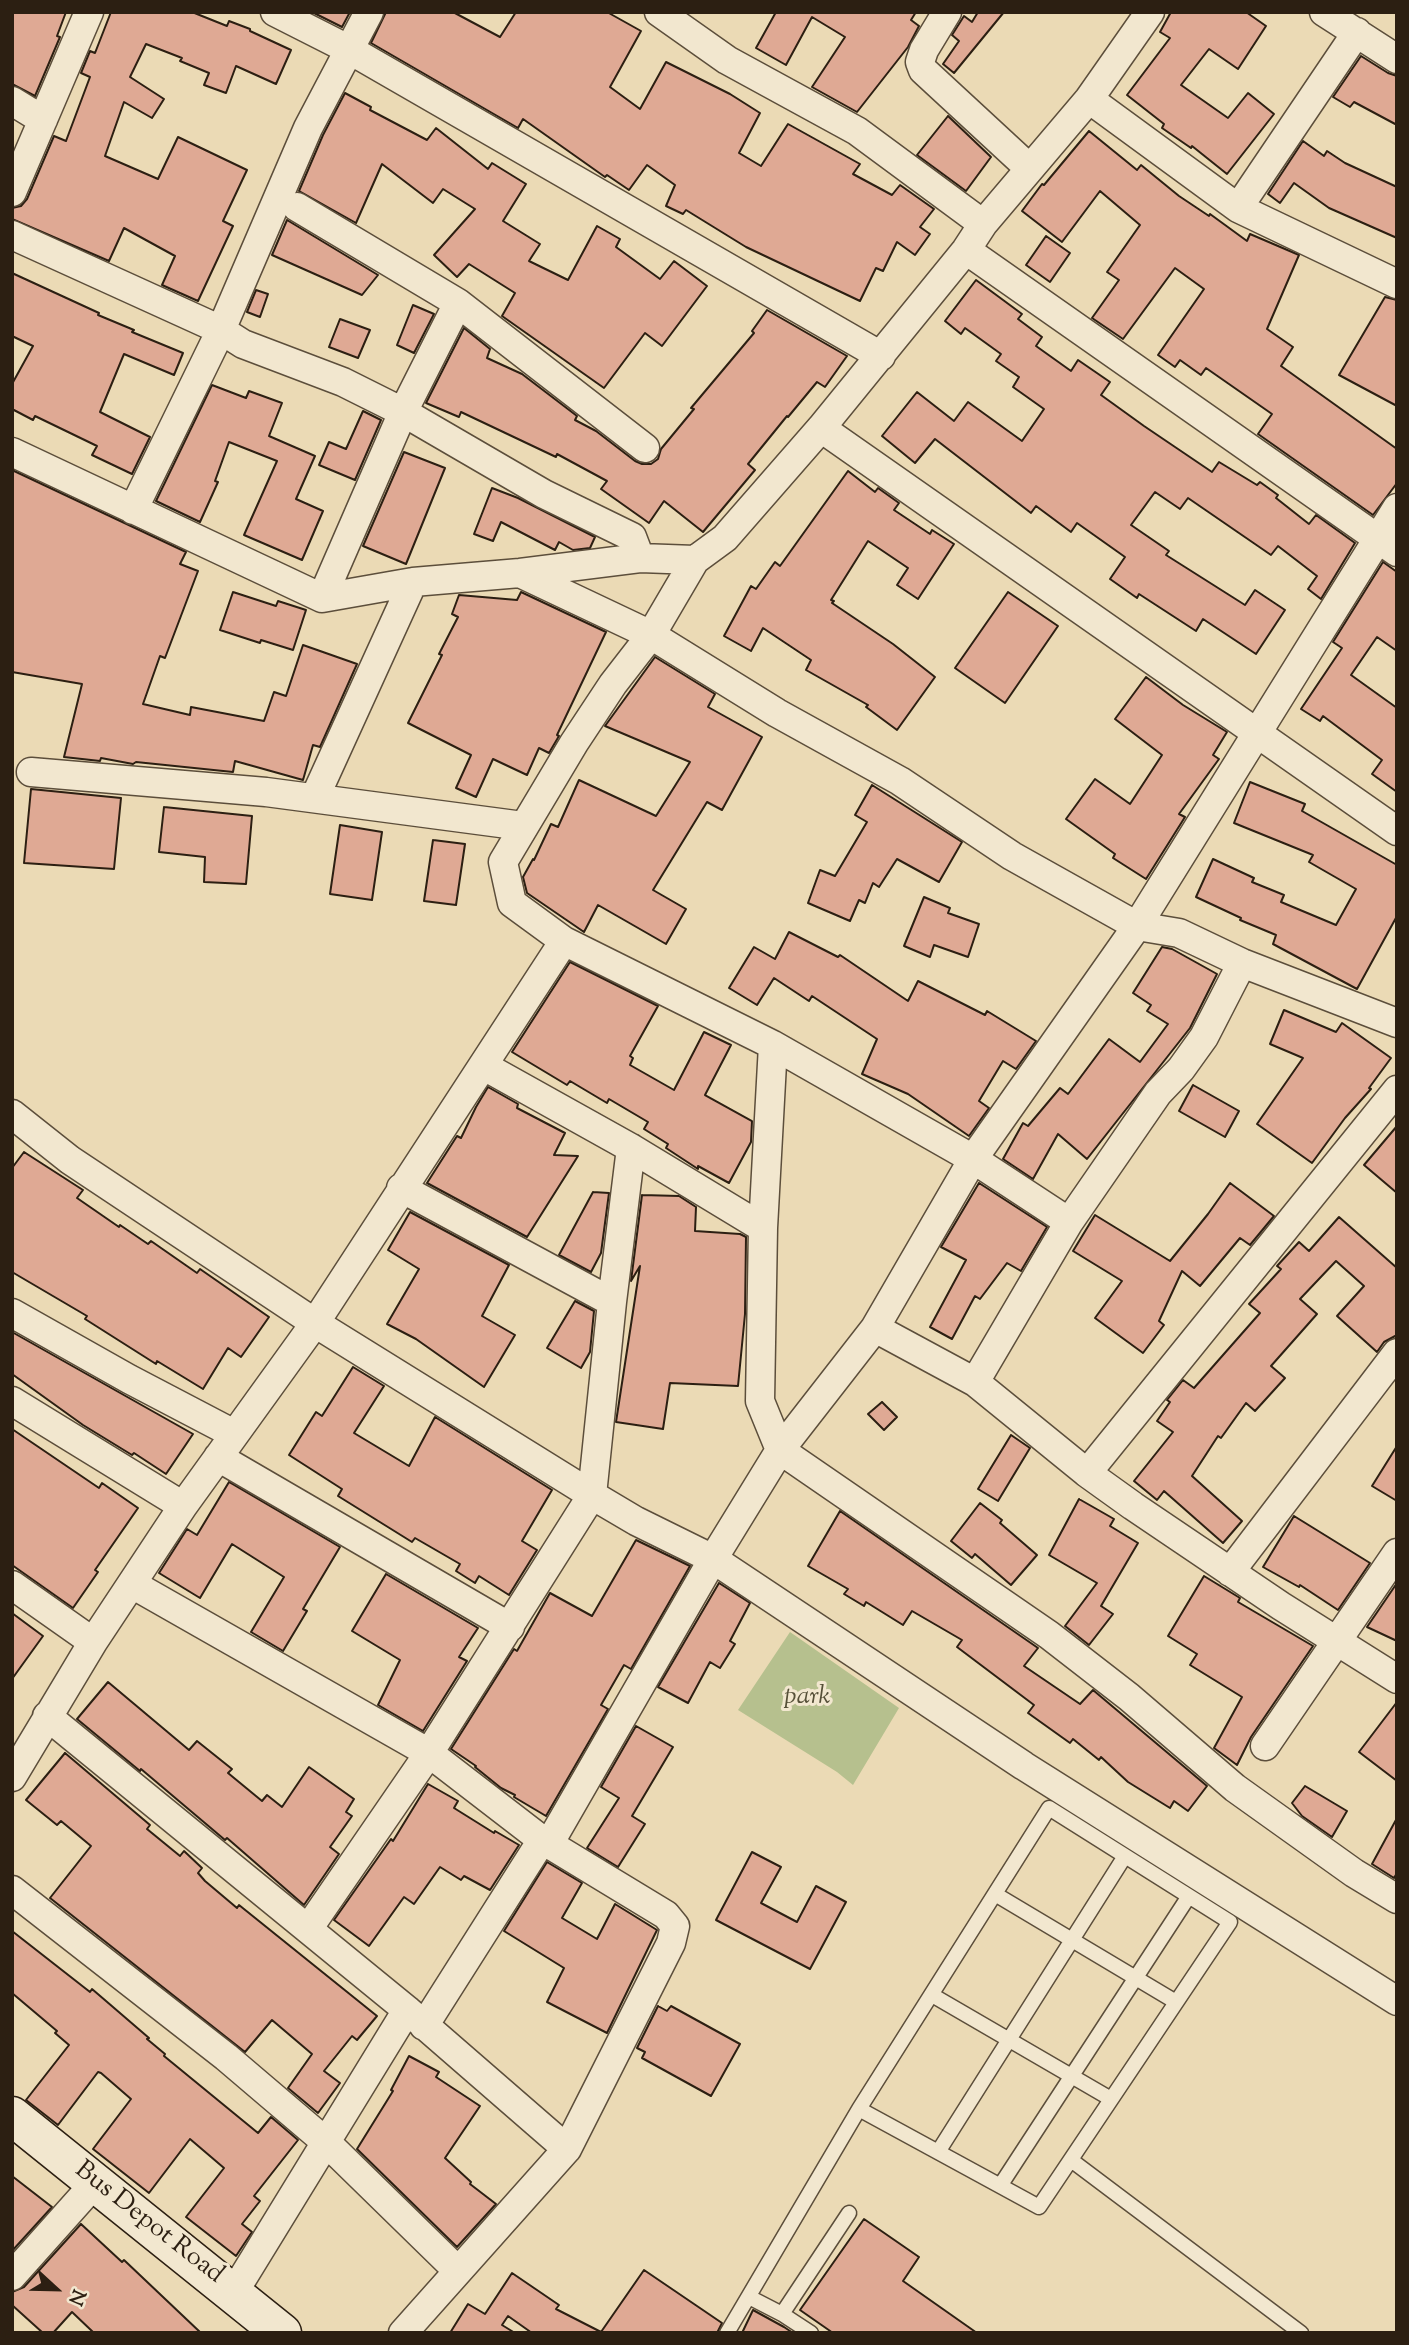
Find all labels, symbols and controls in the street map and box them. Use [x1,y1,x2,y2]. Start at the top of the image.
park label: park [784,1683,830,1715]
street label: Bus Depot Road [67,2156,229,2292]
north arrow [21,2254,91,2324]
text: N [61,2285,91,2309]

